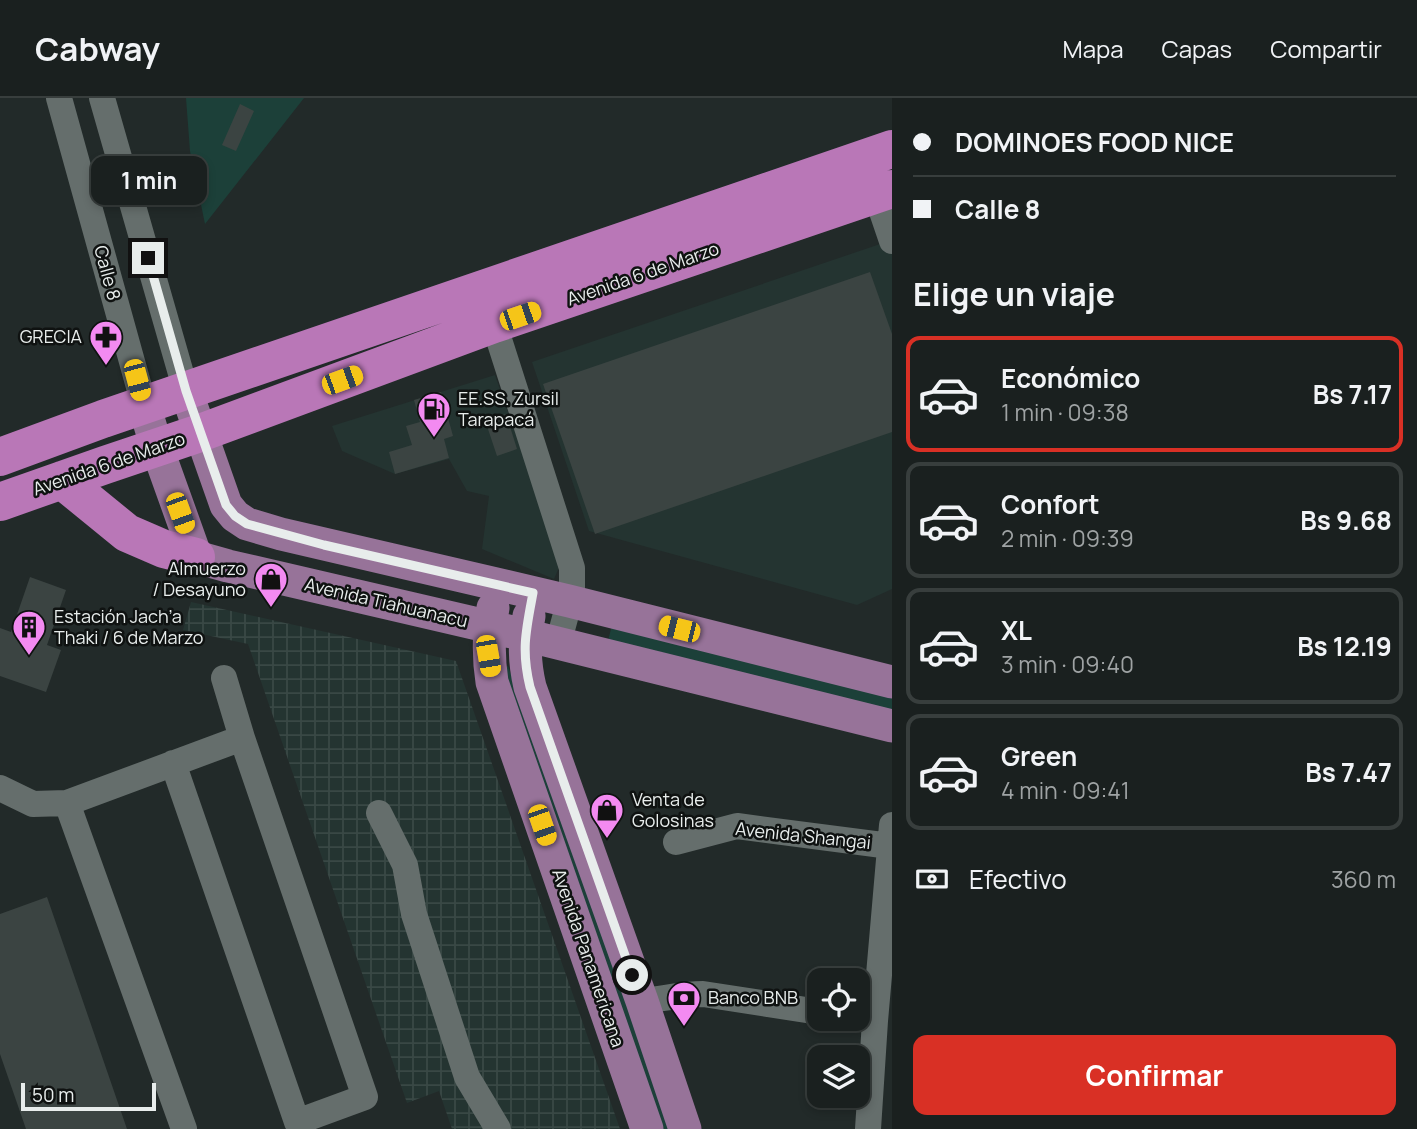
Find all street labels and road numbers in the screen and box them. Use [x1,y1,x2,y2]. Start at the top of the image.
street label: Avenida 6 de Marzo [563,236,722,310]
street label: Calle 8 [89,243,127,303]
street label: Avenida 6 de Marzo [29,426,188,500]
street label: Avenida Tiahuanacu [302,572,470,632]
street label: Avenida Shangai [734,816,872,854]
street label: Avenida Panamericana [547,865,631,1050]

